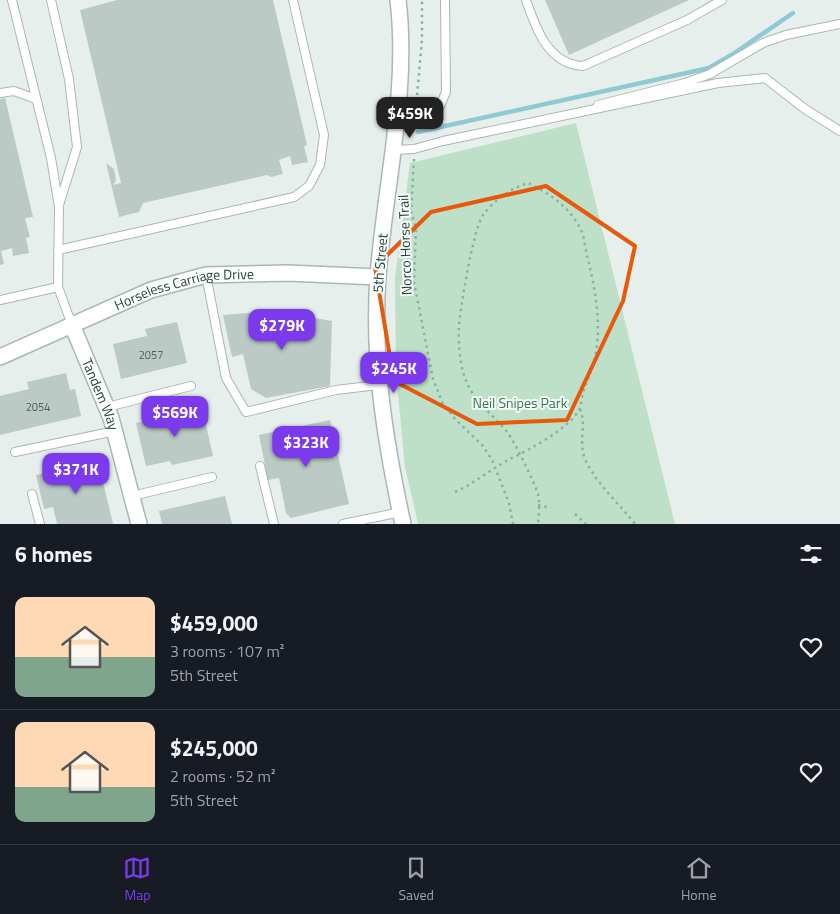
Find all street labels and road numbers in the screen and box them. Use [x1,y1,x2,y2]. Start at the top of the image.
street label: Norco Horse Trail [392,194,417,296]
street label: 5th Street [366,232,393,293]
street label: Horseless Carriage Drive [111,263,254,315]
street label: Tandem Way [77,355,125,432]

